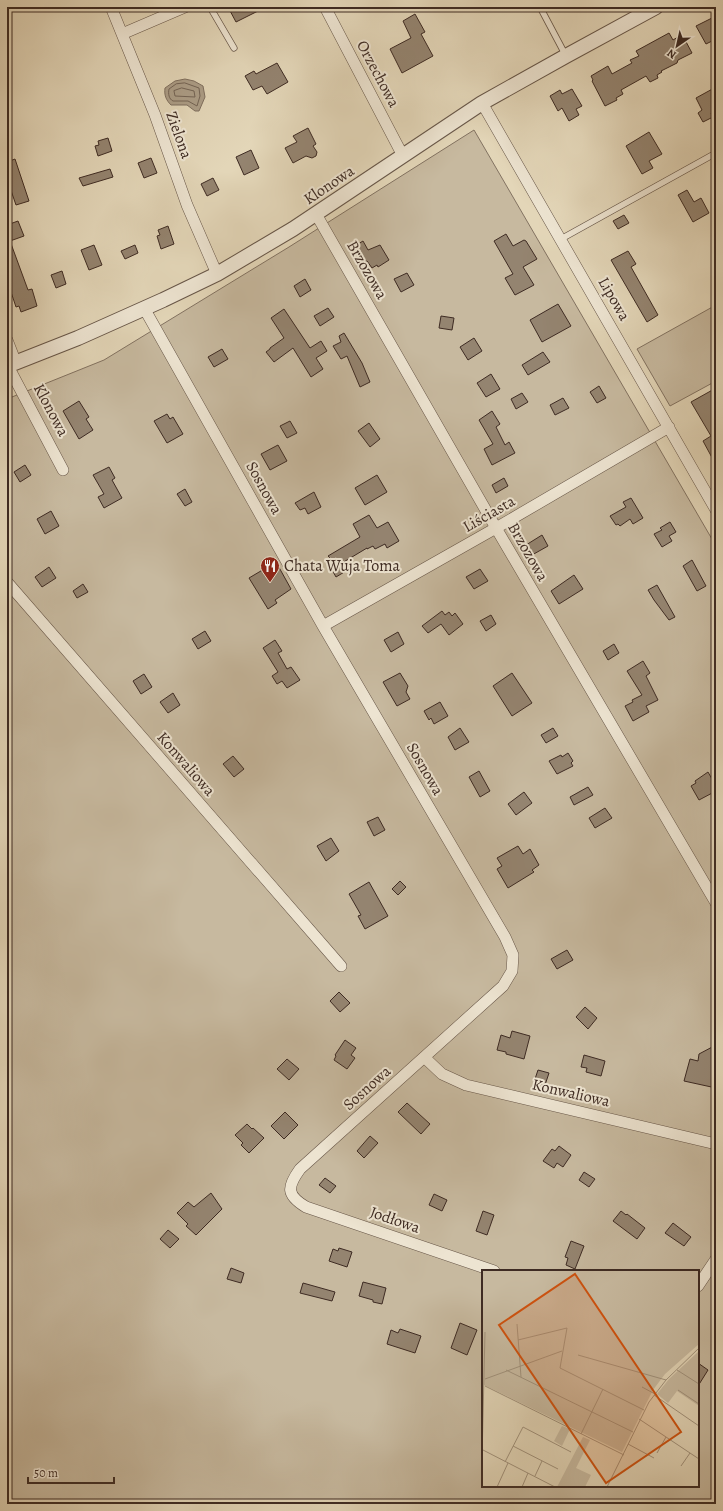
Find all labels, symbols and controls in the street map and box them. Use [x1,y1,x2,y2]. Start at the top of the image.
north arrow [657,26,697,66]
street label: Orzechowa [351,36,405,112]
text: N [664,45,679,62]
street label: Zielona [160,108,198,162]
street label: Klonowa [299,160,359,210]
street label: Brzozowa [341,237,393,304]
street label: Lipowa [593,273,636,325]
street label: Klonowa [28,380,74,441]
street label: Sosnowa [240,458,288,519]
street label: Liściasta [459,490,520,538]
street label: Brzozowa [502,519,554,586]
restaurant icon: Chata Wuja Toma [259,555,281,583]
place label: Chata Wuja Toma [284,555,400,577]
street label: Konwaliowa [152,727,221,801]
street label: Sosnowa [401,739,449,800]
street label: Sosnowa [338,1060,396,1115]
street label: Konwaliowa [530,1073,613,1113]
street label: Jodłowa [367,1201,424,1239]
inset map [482,1270,699,1487]
scale bar [28,1459,114,1485]
text: 50 m [34,1465,58,1481]

